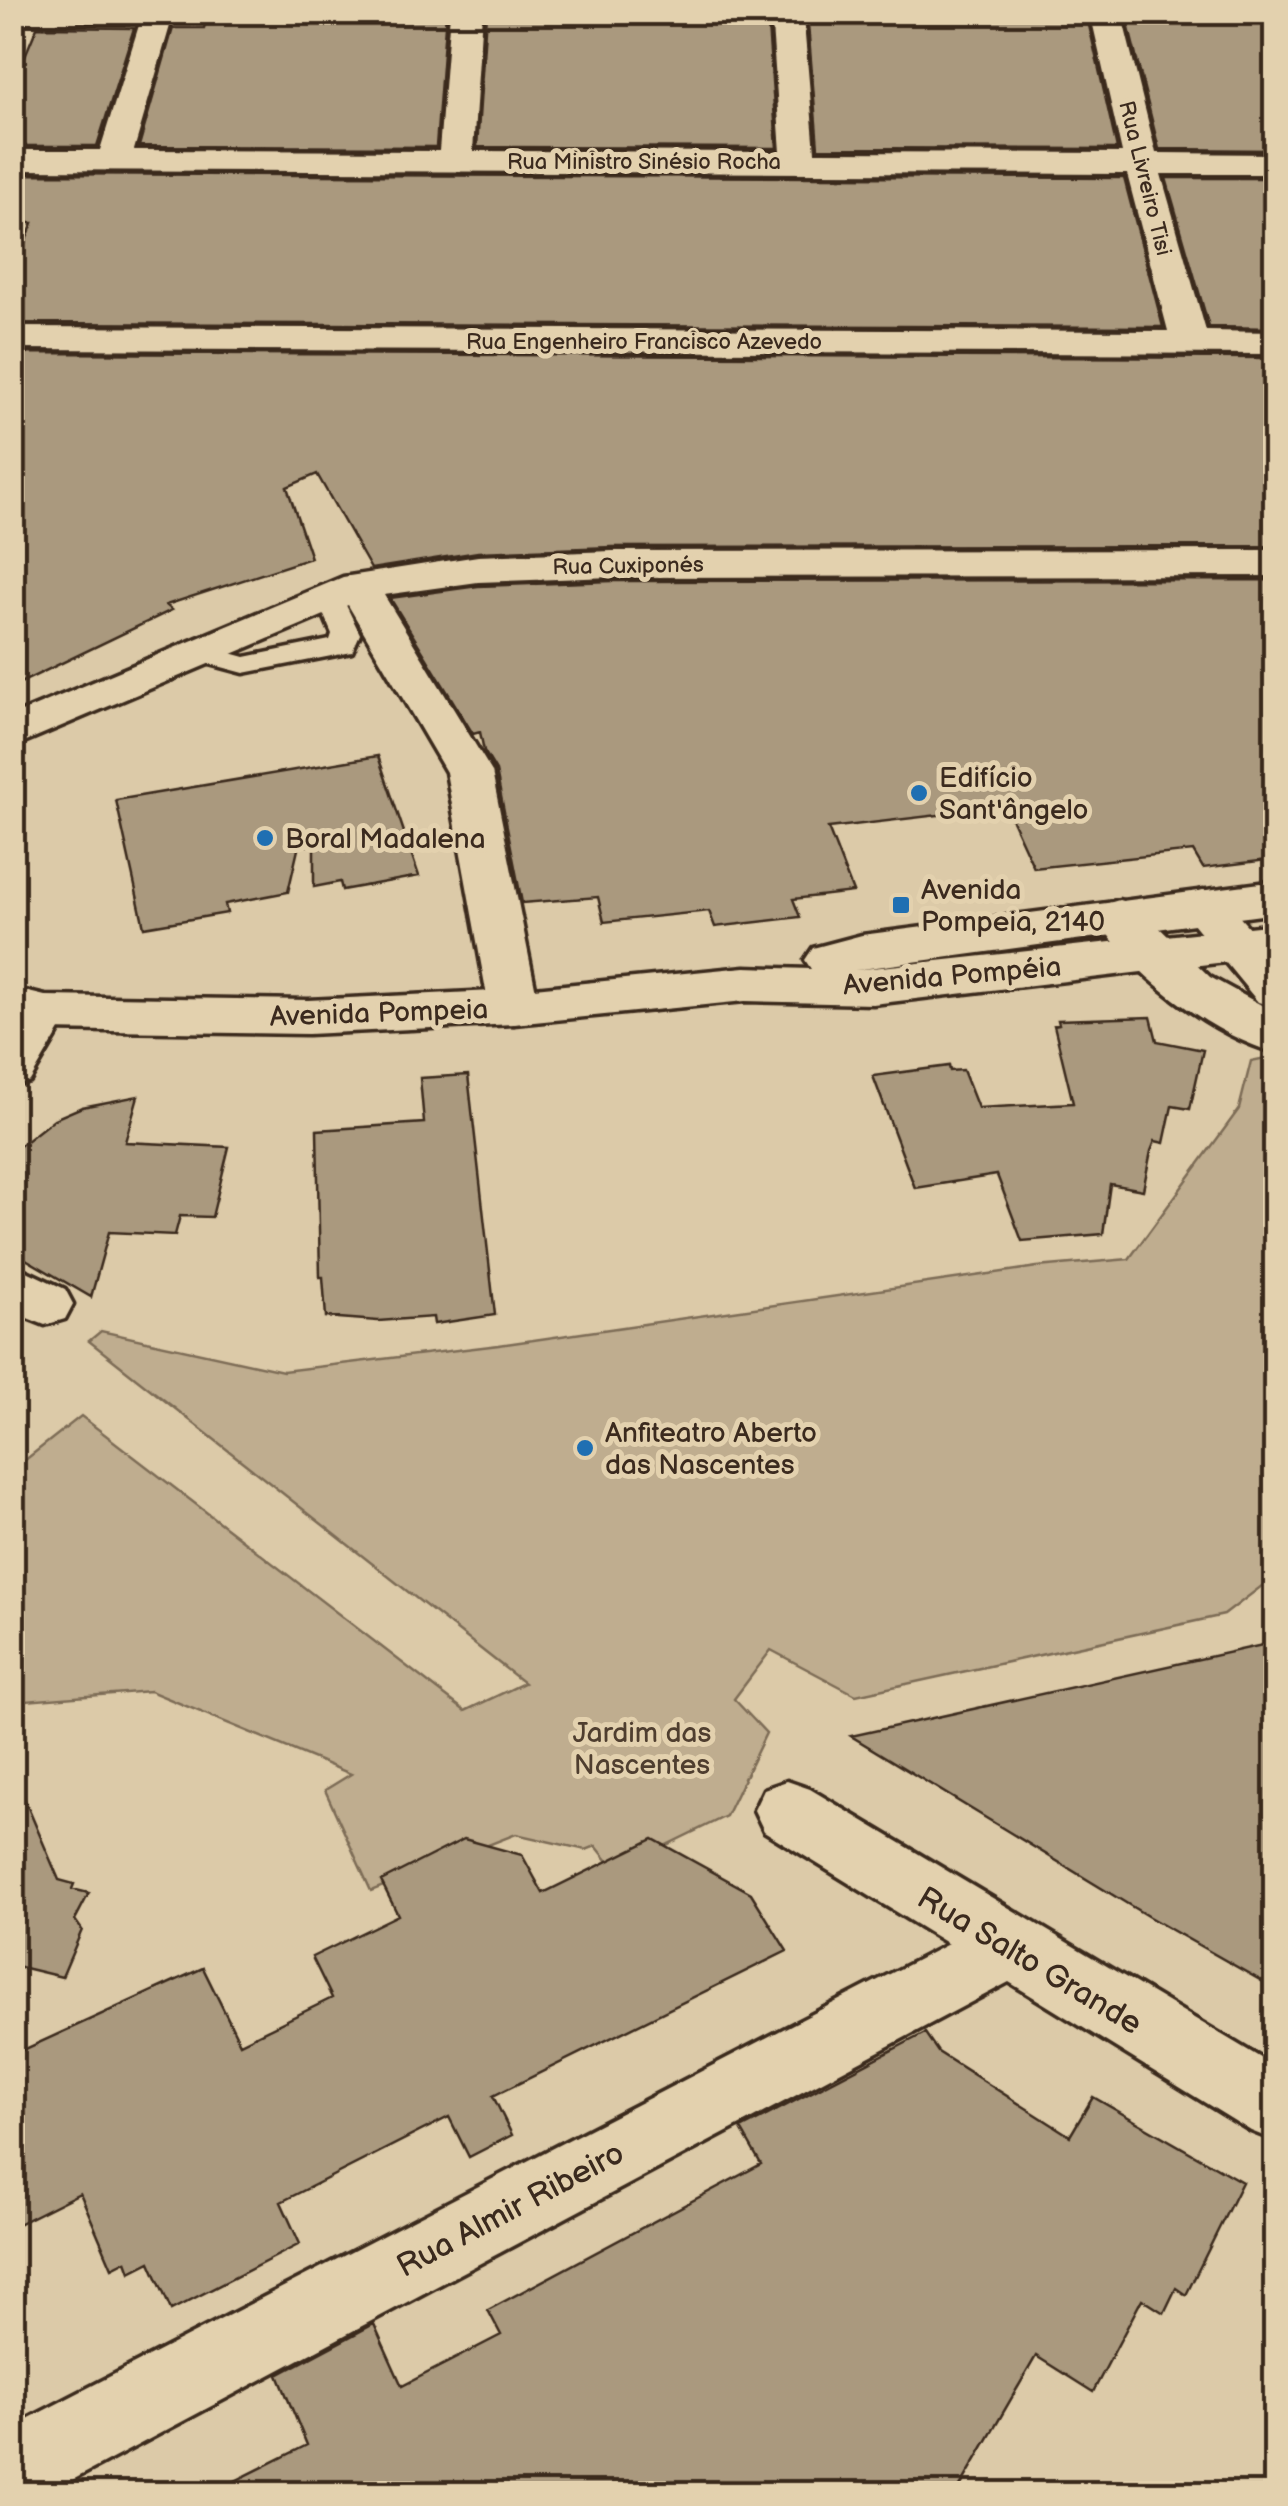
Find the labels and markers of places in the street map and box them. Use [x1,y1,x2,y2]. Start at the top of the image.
place label: Edifício Sant'ângelo [939,762,1088,827]
marker: Edifício Sant'ângelo [908,782,930,804]
place label: Boral Madalena [285,823,485,856]
marker: Boral Madalena [254,827,276,849]
place label: Avenida Pompeia, 2140 [921,874,1105,939]
marker: Avenida Pompeia, 2140 [890,894,912,916]
place label: Anfiteatro Aberto das Nascentes [605,1417,817,1482]
marker: Anfiteatro Aberto das Nascentes [574,1437,596,1459]

